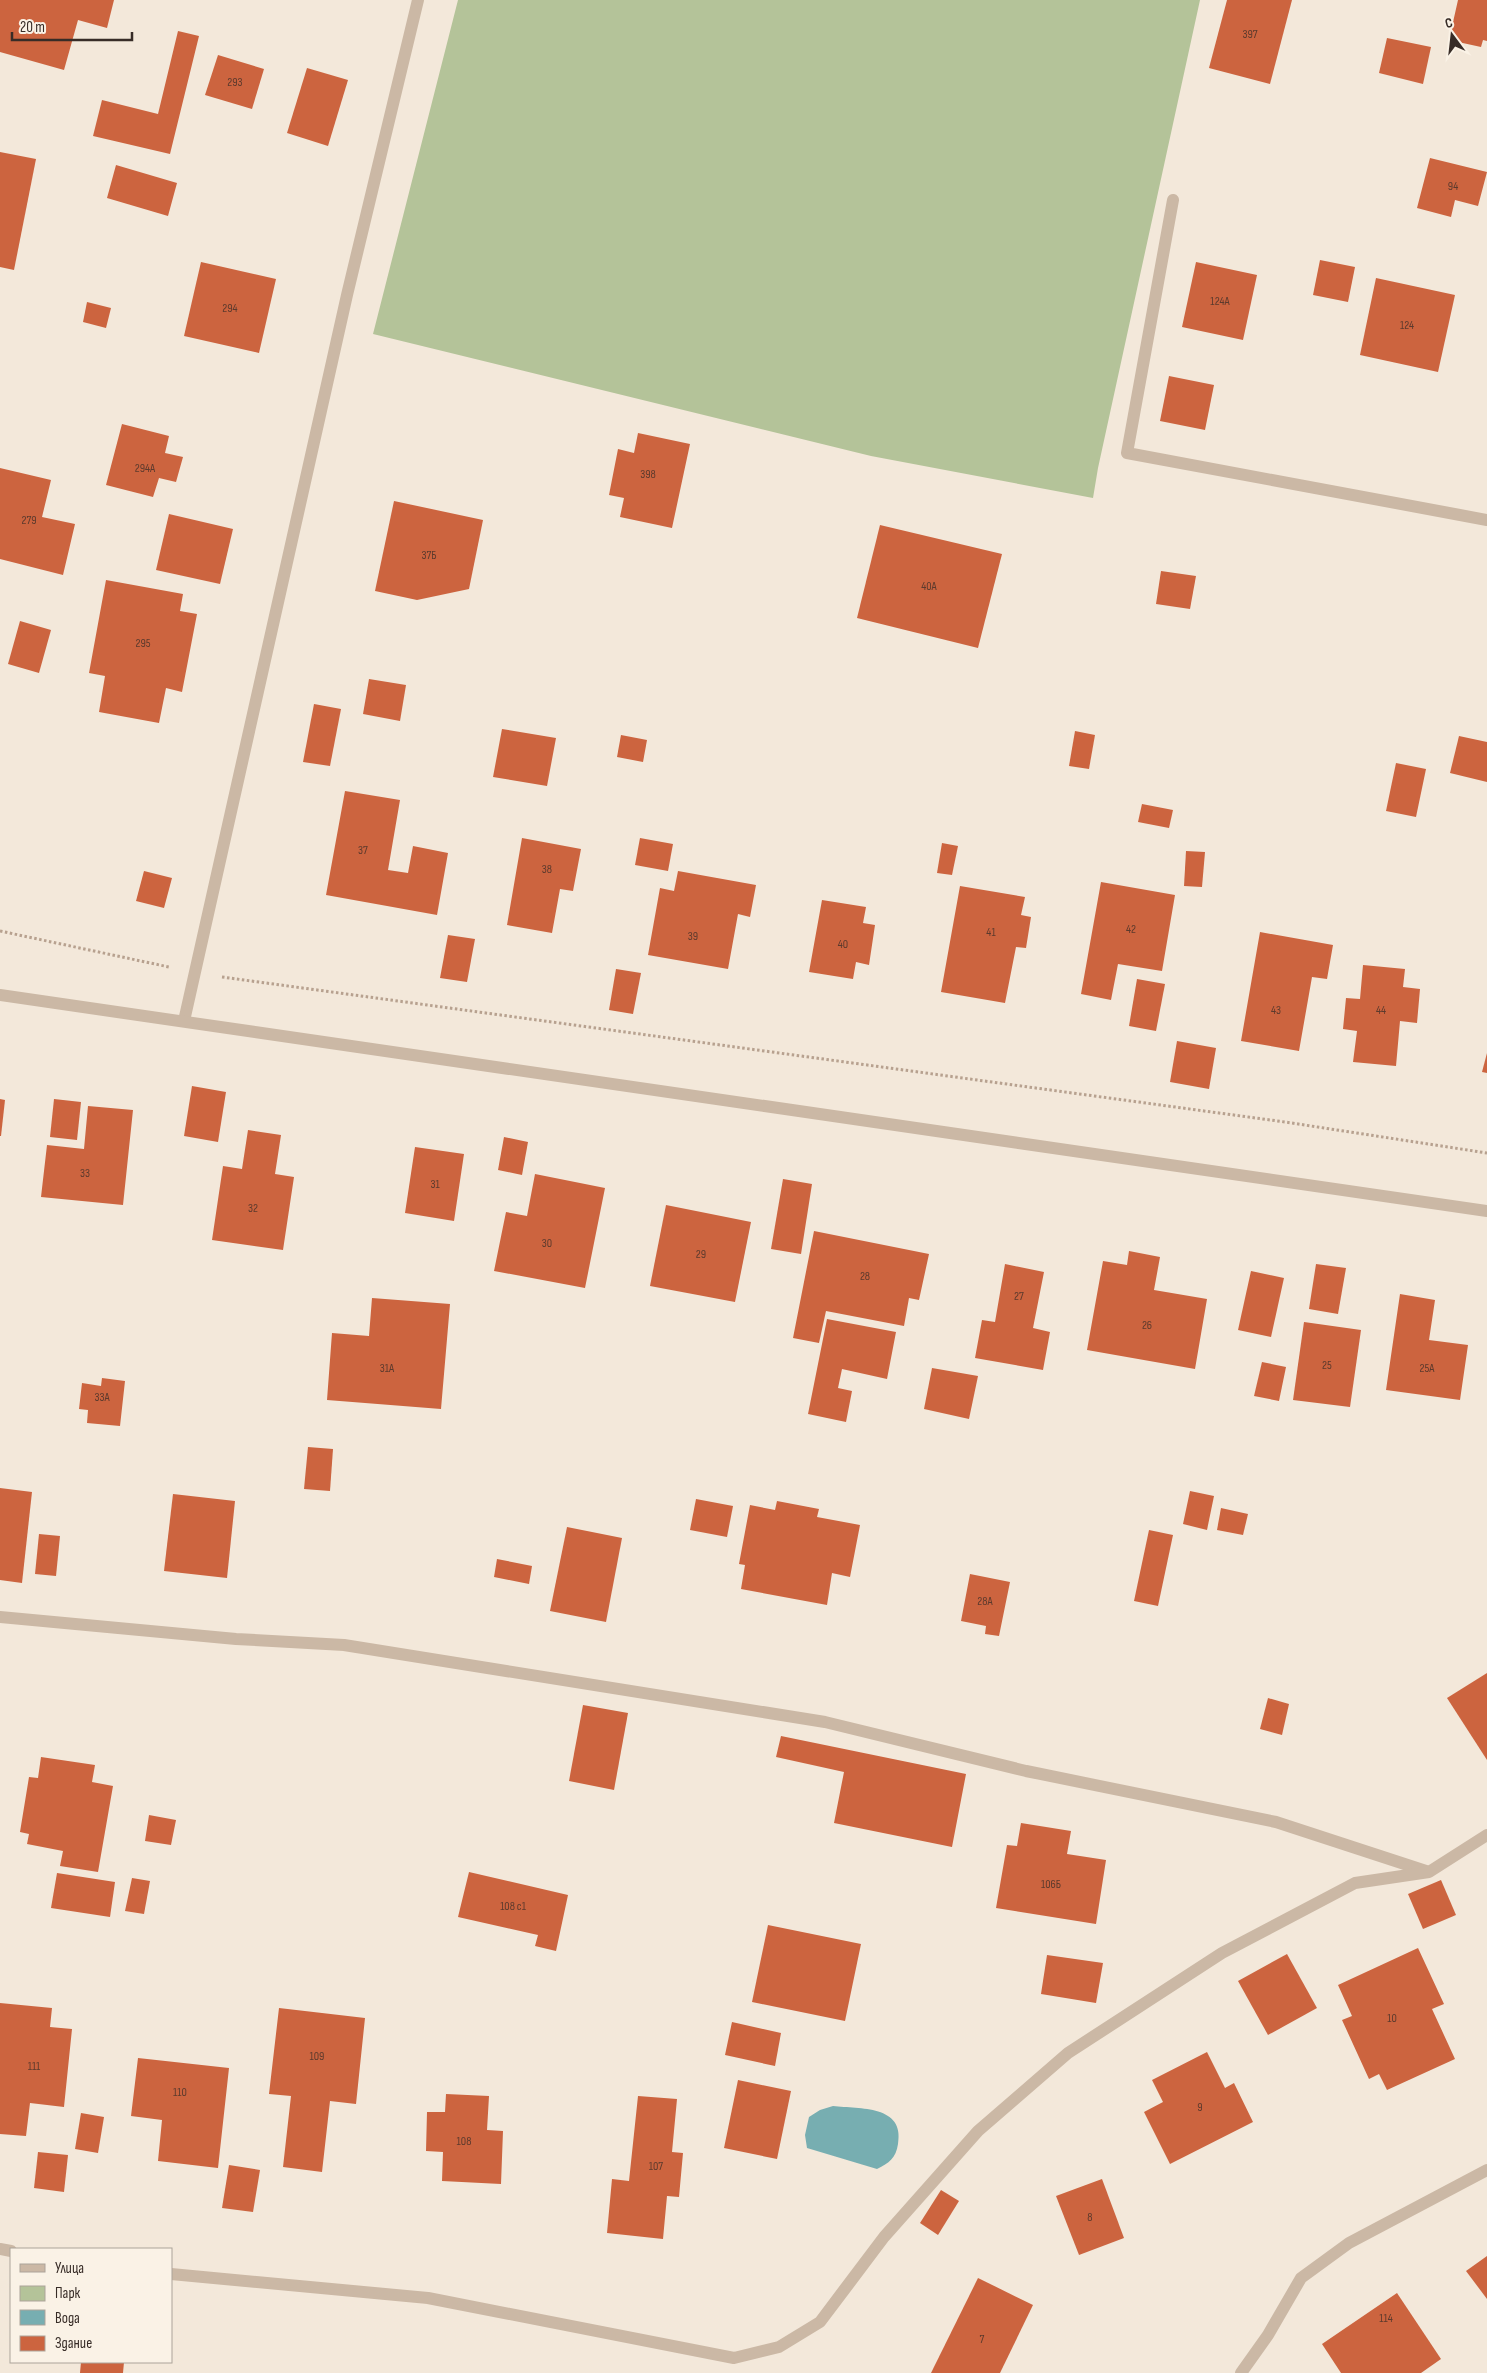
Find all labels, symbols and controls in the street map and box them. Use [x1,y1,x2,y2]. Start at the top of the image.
scale bar [12,10,132,42]
north arrow [1427,10,1477,60]
text: С [1443,14,1454,32]
text: 20 m [20,18,45,37]
house number: 397 [1242,27,1258,42]
house number: 293 [227,75,243,90]
house number: 94 [1448,179,1458,194]
house number: 124А [1210,294,1231,309]
house number: 294 [222,301,238,316]
house number: 124 [1400,318,1414,333]
house number: 294А [135,461,156,476]
house number: 398 [640,467,656,482]
house number: 279 [21,513,37,528]
house number: 37Б [421,548,437,563]
house number: 40А [921,579,938,594]
house number: 295 [135,636,151,651]
house number: 37 [358,843,368,858]
house number: 38 [542,862,552,877]
house number: 42 [1126,922,1136,937]
house number: 41 [986,925,996,940]
house number: 39 [688,929,698,944]
house number: 40 [838,937,848,952]
house number: 43 [1271,1003,1281,1018]
house number: 44 [1376,1003,1386,1018]
house number: 33 [80,1166,90,1181]
house number: 31 [430,1177,440,1192]
house number: 32 [248,1201,258,1216]
house number: 30 [542,1236,552,1251]
house number: 29 [696,1247,706,1262]
house number: 28 [860,1269,870,1284]
house number: 27 [1014,1289,1024,1304]
house number: 26 [1142,1318,1152,1333]
house number: 25 [1322,1358,1332,1373]
house number: 31А [380,1361,395,1376]
house number: 25А [1420,1361,1435,1376]
house number: 33А [94,1390,110,1405]
house number: 28А [977,1594,994,1609]
house number: 106Б [1041,1877,1061,1892]
house number: 108 с1 [500,1899,527,1914]
house number: 10 [1387,2011,1397,2026]
house number: 109 [310,2049,324,2064]
house number: 111 [28,2059,41,2074]
house number: 110 [173,2085,187,2100]
house number: 9 [1197,2100,1203,2115]
house number: 108 [457,2134,471,2149]
house number: 107 [649,2159,663,2174]
house number: 8 [1087,2210,1093,2225]
legend [10,2248,172,2363]
text: Улица [55,2259,84,2278]
text: Парк [55,2284,81,2303]
text: Вода [55,2309,80,2328]
house number: 114 [1379,2311,1393,2326]
house number: 7 [980,2332,985,2347]
text: Здание [55,2334,92,2353]

